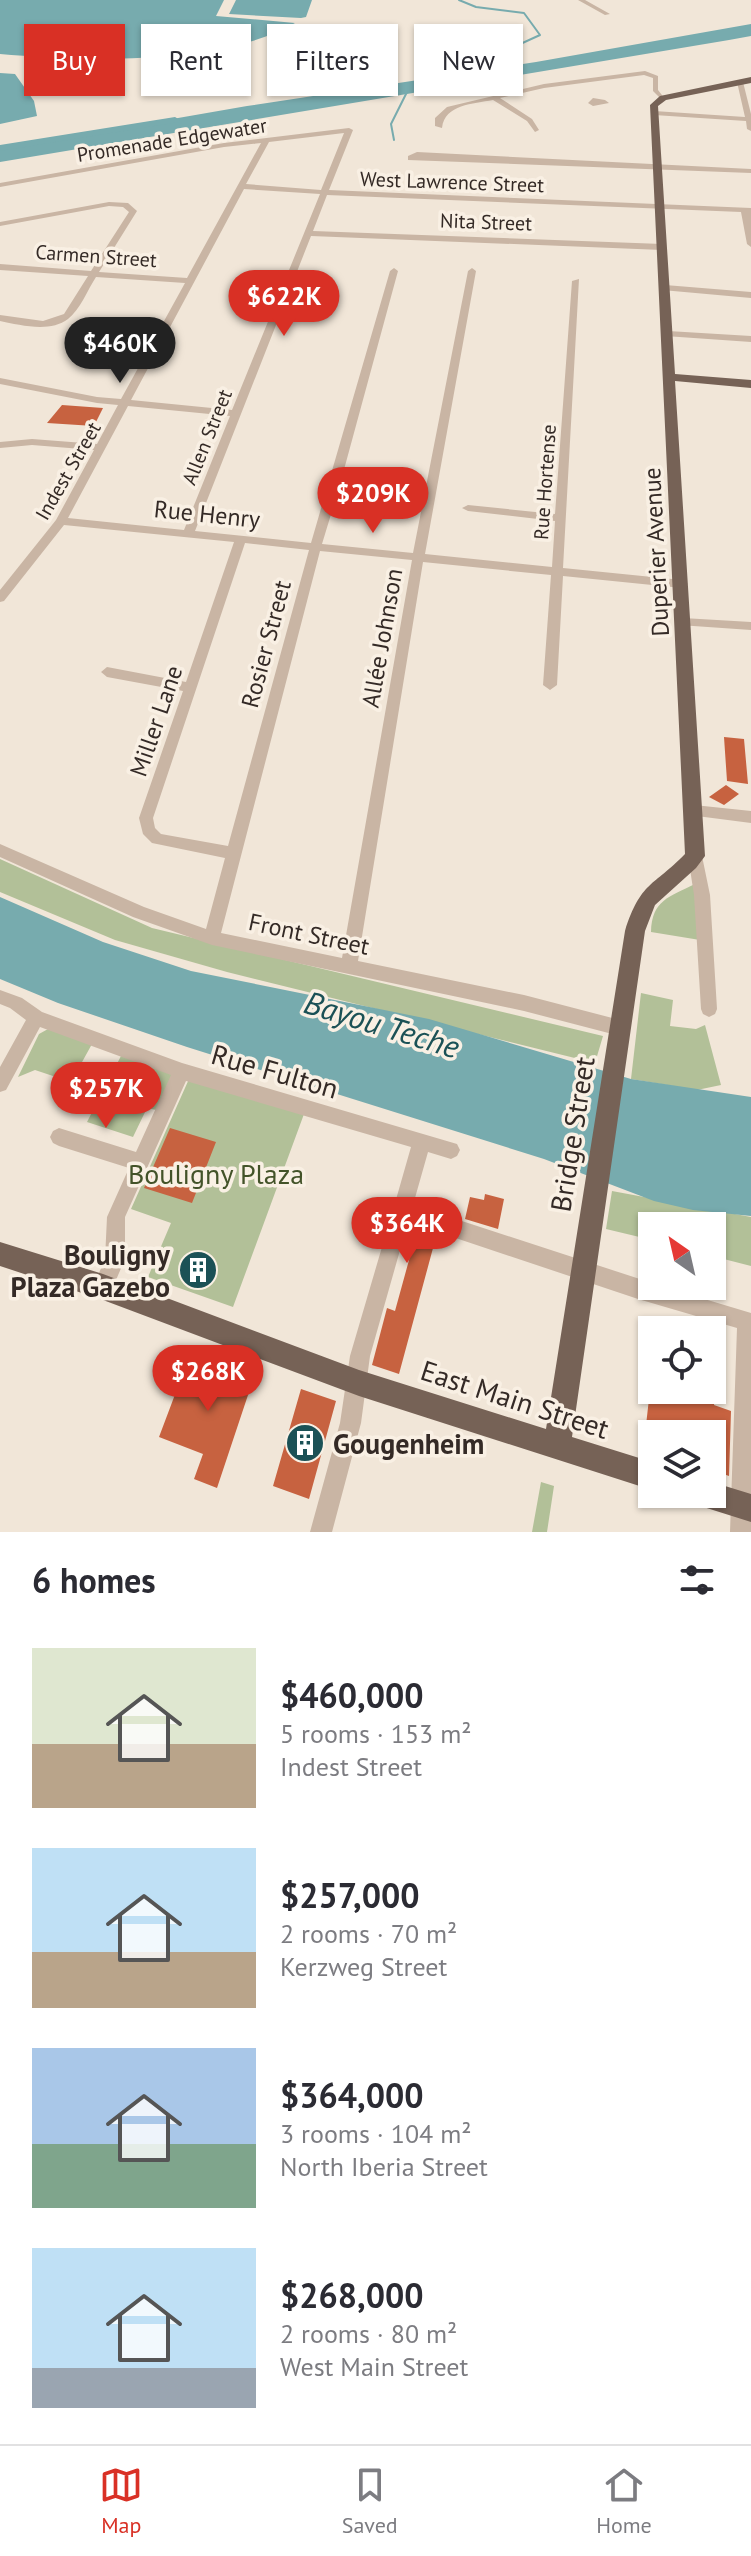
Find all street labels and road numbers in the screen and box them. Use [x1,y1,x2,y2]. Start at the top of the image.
street label: Promenade Edgewater [75,112,269,168]
street label: West Lawrence Street [360,166,545,198]
street label: Nita Street [440,207,533,237]
street label: Carmen Street [34,239,158,273]
street label: Allen Street [176,385,238,489]
street label: Indest Street [29,417,107,525]
street label: Rue Hortense [528,423,562,541]
street label: Duperier Avenue [636,467,676,637]
street label: Rue Henry [152,493,262,535]
street label: Allée Johnson [355,566,409,710]
street label: Rosier Street [234,577,298,711]
street label: Miller Lane [123,661,189,781]
street label: Front Street [246,906,372,962]
street label: Rue Fulton [207,1035,343,1107]
street label: Bridge Street [541,1053,603,1214]
street label: East Main Street [416,1351,614,1447]

